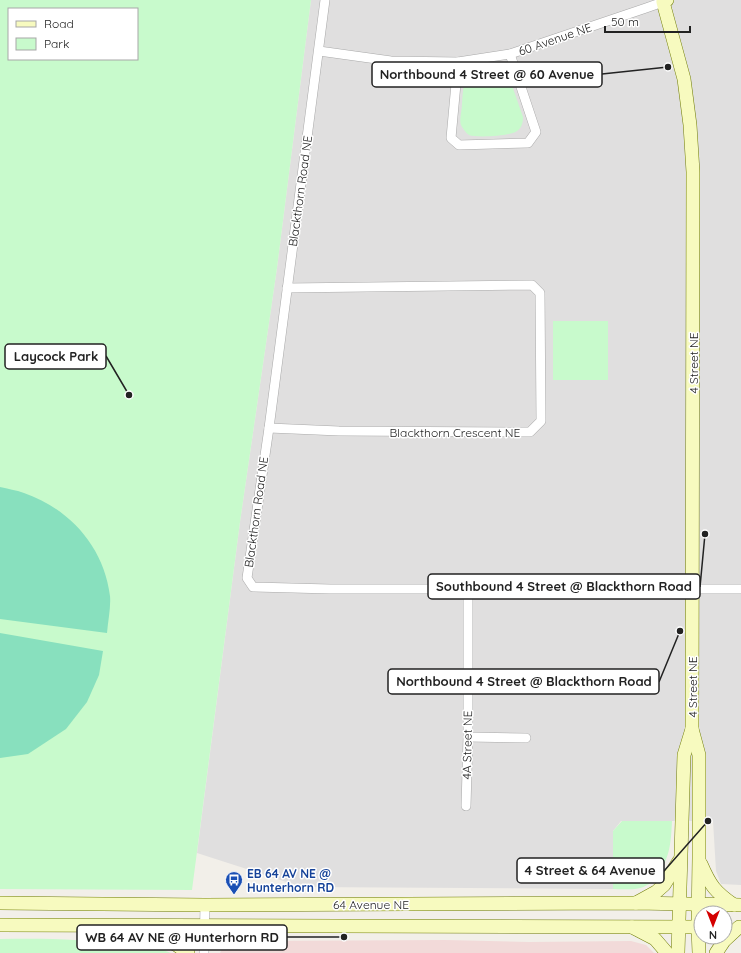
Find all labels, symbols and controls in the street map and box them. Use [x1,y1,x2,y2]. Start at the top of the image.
legend [8,8,138,60]
scale bar [605,8,690,34]
text: 50 m [611,14,639,29]
text: Road [44,16,74,31]
street label: 60 Avenue NE [516,19,594,59]
text: Park [44,36,69,51]
callout: Northbound 4 Street @ 60 Avenue [372,62,602,87]
text: Northbound 4 Street @ 60 Avenue [380,66,595,82]
street label: Blackthorn Road NE [285,134,315,248]
street label: 4 Street NE [686,332,701,394]
callout: Laycock Park [5,344,106,369]
text: Laycock Park [14,348,98,364]
street label: Blackthorn Crescent NE [390,425,521,440]
street label: Blackthorn Road NE [241,455,271,569]
callout: Southbound 4 Street @ Blackthorn Road [428,574,700,599]
text: Southbound 4 Street @ Blackthorn Road [436,578,692,594]
street label: 4 Street NE [685,656,700,718]
callout: Northbound 4 Street @ Blackthorn Road [388,669,659,694]
text: Northbound 4 Street @ Blackthorn Road [396,673,652,689]
street label: 4A Street NE [459,710,475,780]
callout: 4 Street & 64 Avenue [517,858,664,883]
text: 4 Street & 64 Avenue [524,862,656,878]
place label: EB 64 AV NE @ Hunterhorn RD [247,866,334,895]
bus stop icon: EB 64 AV NE @ Hunterhorn RD [224,870,244,895]
street label: 64 Avenue NE [333,897,409,912]
north arrow [693,905,733,945]
callout: WB 64 AV NE @ Hunterhorn RD [77,925,287,950]
text: N [709,928,717,942]
text: WB 64 AV NE @ Hunterhorn RD [85,929,279,945]

